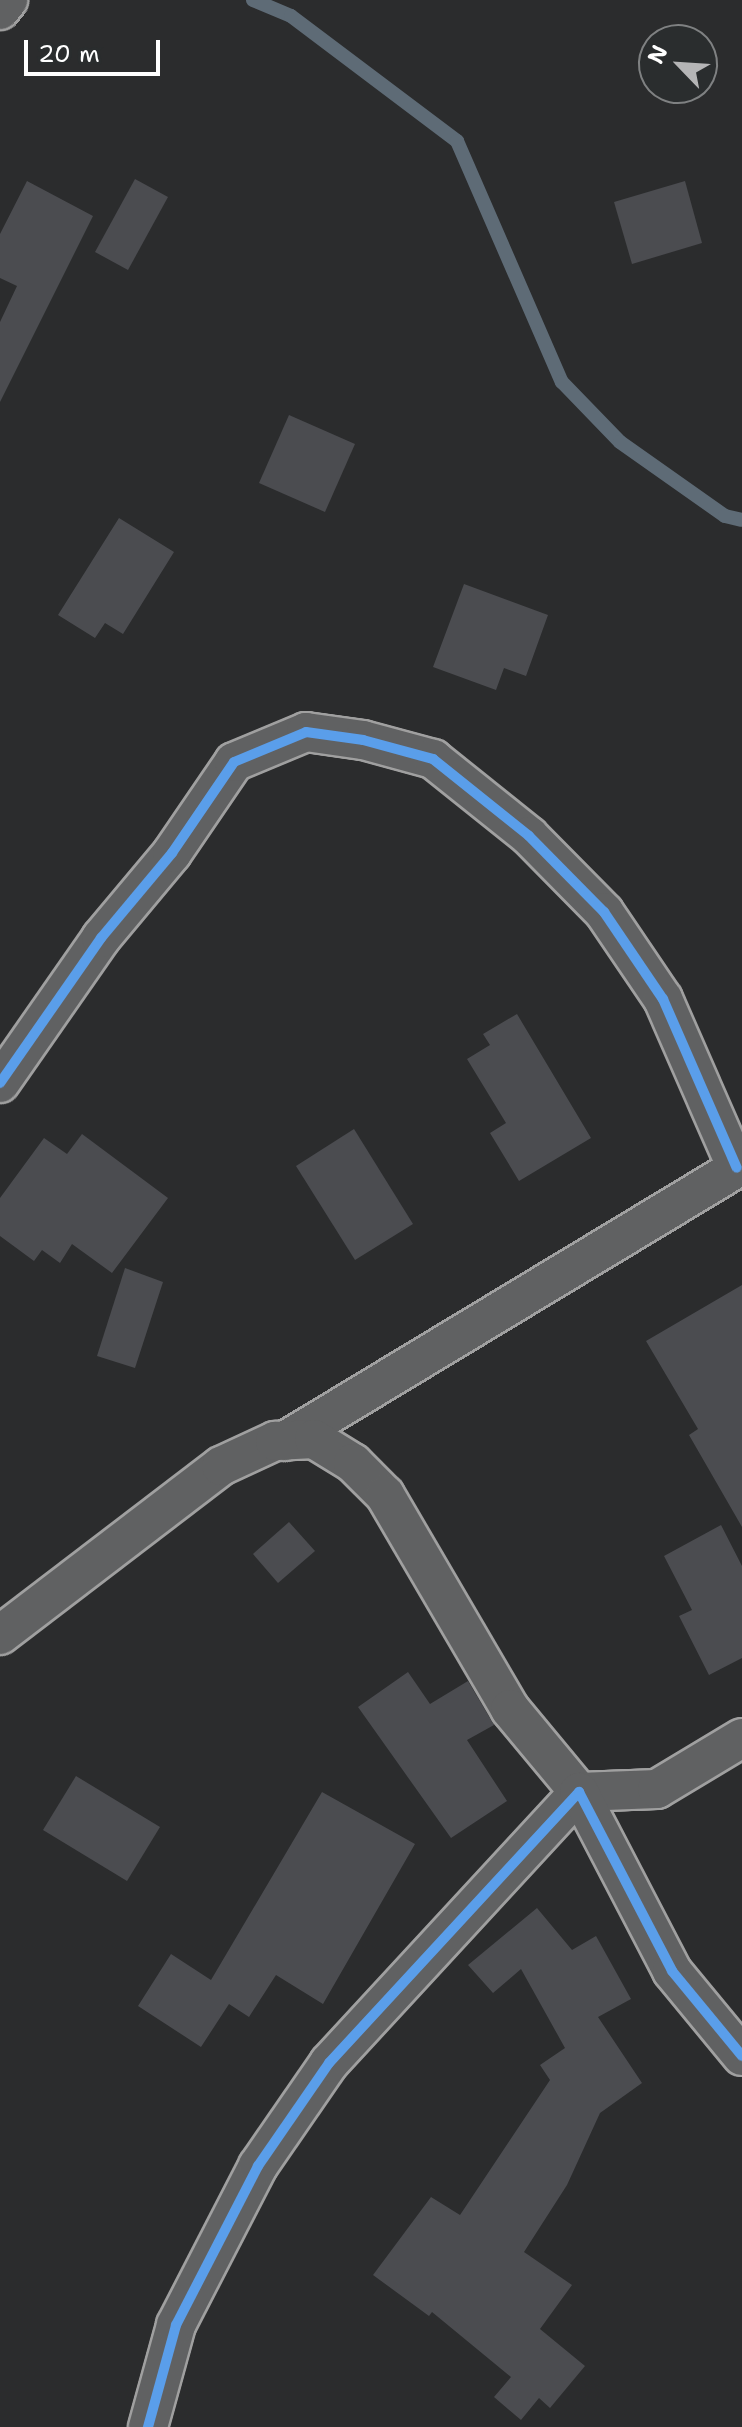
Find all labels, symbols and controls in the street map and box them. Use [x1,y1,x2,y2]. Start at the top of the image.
scale bar [28,24,164,74]
north arrow [638,24,718,104]
text: 20 m [38,38,100,70]
text: N [641,40,674,69]

